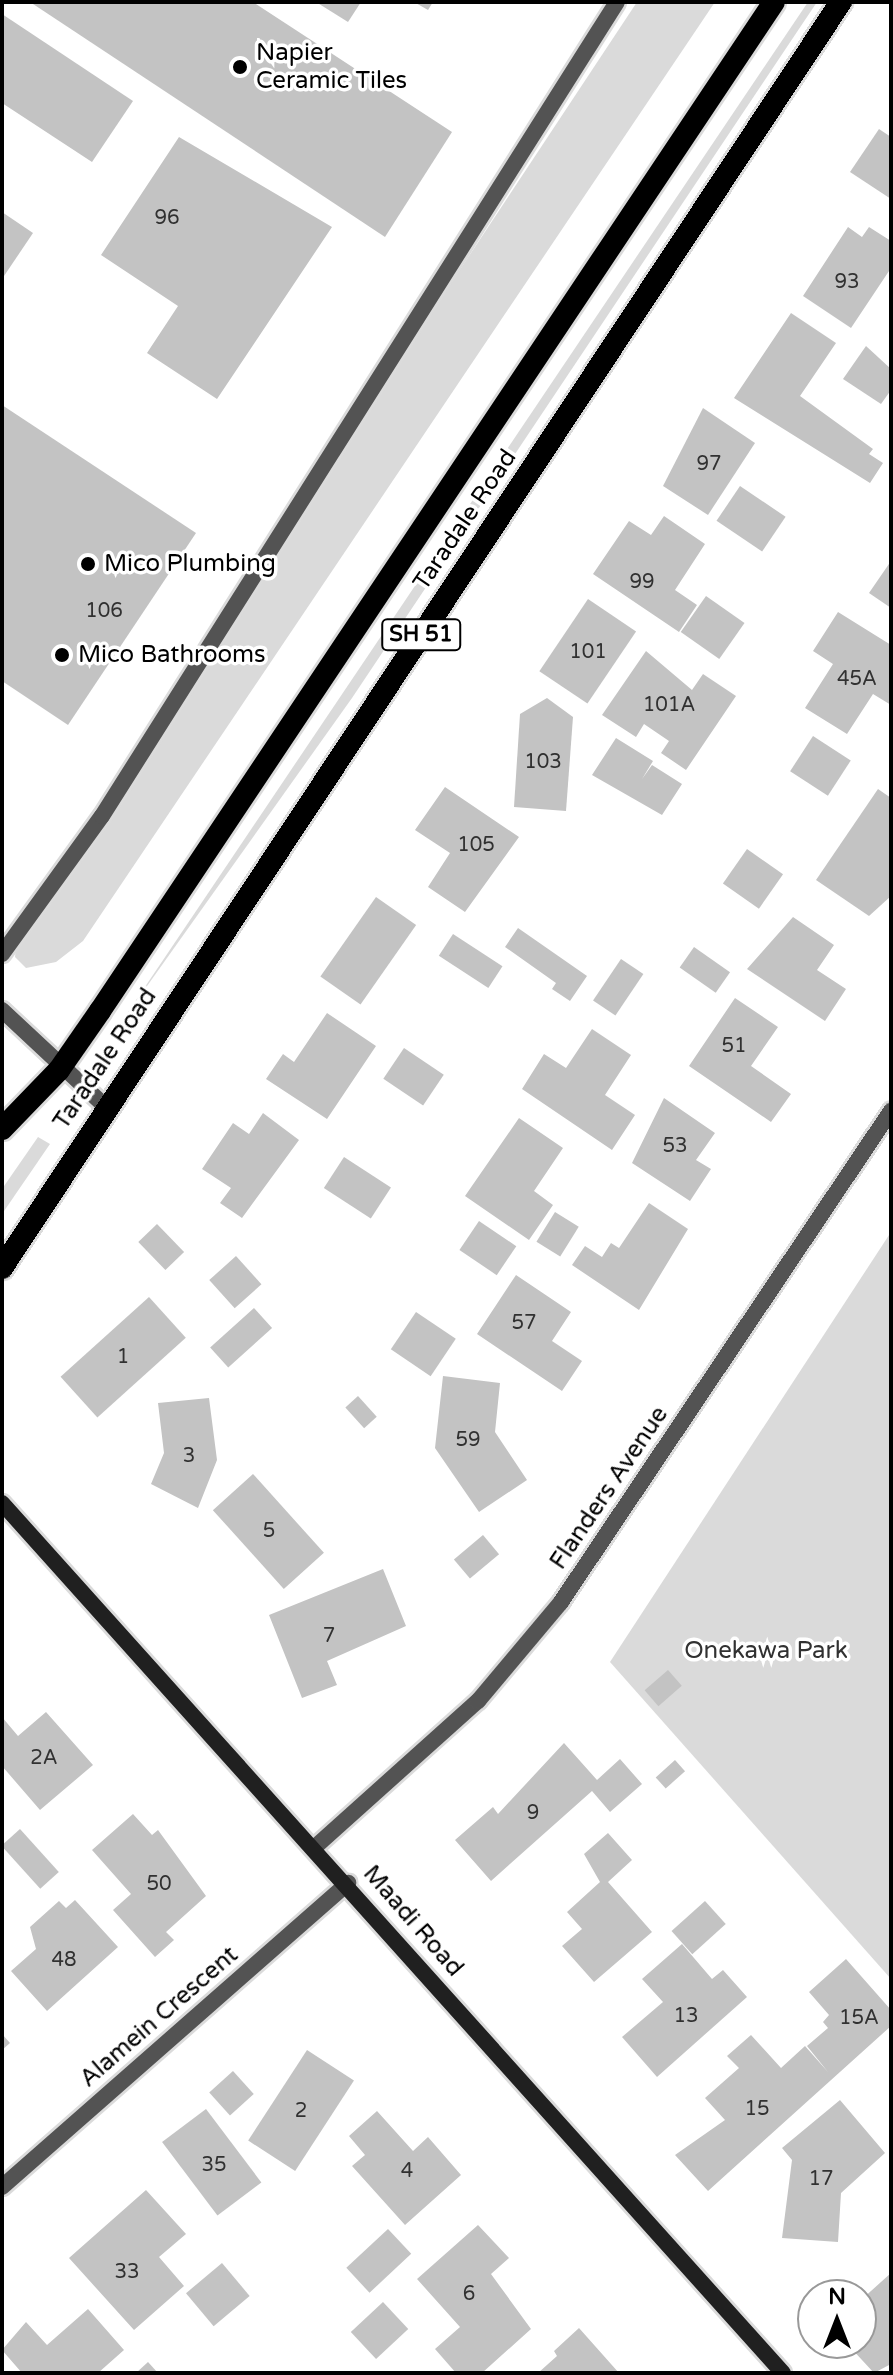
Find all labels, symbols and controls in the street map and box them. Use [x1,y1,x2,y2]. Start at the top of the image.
place label: Napier Ceramic Tiles [256,39,407,95]
marker: Napier Ceramic Tiles [231,58,249,76]
house number: 96 [154,206,180,230]
house number: 93 [834,270,860,294]
street label: Taradale Road [407,444,523,596]
house number: 97 [696,452,722,476]
place label: Mico Plumbing [104,550,276,578]
marker: Mico Plumbing [79,555,97,573]
house number: 99 [629,570,655,594]
house number: 106 [85,599,123,623]
road number: SH 51 [381,617,461,653]
house number: 101 [569,640,607,664]
place label: Mico Bathrooms [78,641,266,669]
marker: Mico Bathrooms [53,646,71,664]
house number: 45A [837,667,877,691]
house number: 101A [643,693,695,717]
house number: 103 [524,750,562,774]
house number: 105 [457,833,495,857]
street label: Taradale Road [47,983,163,1135]
house number: 51 [721,1034,747,1058]
house number: 53 [662,1134,688,1158]
house number: 57 [511,1311,537,1335]
house number: 1 [117,1345,129,1369]
street label: Flanders Avenue [544,1401,674,1575]
house number: 59 [455,1428,481,1452]
house number: 3 [183,1444,195,1468]
house number: 5 [263,1519,275,1543]
house number: 7 [323,1624,335,1648]
park label: Onekawa Park [684,1637,848,1665]
house number: 2A [30,1746,58,1770]
house number: 9 [527,1801,539,1825]
street label: Maadi Road [357,1860,469,1982]
house number: 50 [146,1872,172,1896]
street label: Alamein Crescent [74,1941,244,2093]
house number: 48 [51,1948,77,1972]
house number: 13 [673,2004,699,2028]
house number: 15A [839,2006,879,2030]
house number: 15 [744,2097,770,2121]
house number: 2 [295,2099,307,2123]
house number: 35 [201,2153,227,2177]
house number: 4 [401,2159,413,2183]
house number: 17 [808,2167,834,2191]
house number: 33 [114,2260,140,2284]
north arrow [797,2279,877,2359]
house number: 6 [463,2282,475,2306]
text: N [828,2284,846,2310]

